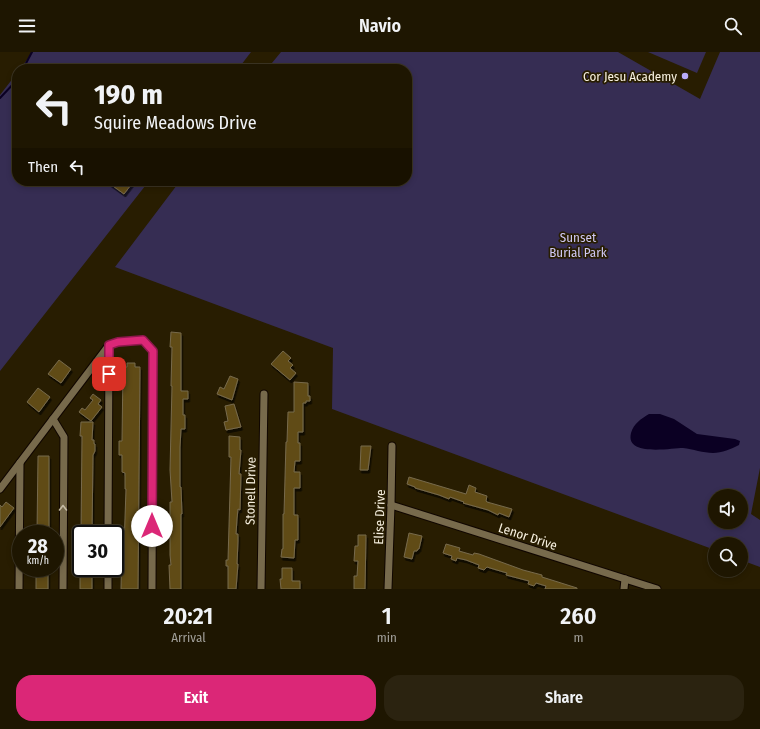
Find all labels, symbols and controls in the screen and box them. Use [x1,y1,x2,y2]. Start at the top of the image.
icon: menu [16,15,38,37]
text: Navio [359,15,401,37]
icon: search [722,15,744,37]
place label: Cor Jesu Academy [583,69,677,84]
marker: Cor Jesu Academy [680,71,690,81]
text: 190 m [94,78,163,111]
icon: left [28,80,80,132]
text: Squire Meadows Drive [94,112,257,134]
icon: left [66,156,88,178]
text: Then [28,158,58,176]
park label: Sunset Burial Park [549,230,608,260]
pin [92,357,126,391]
icon: arrive [98,363,120,385]
street label: Stonell Drive [242,457,259,525]
street label: Elise Drive [371,489,388,545]
map controls [708,489,748,577]
button: sound [708,489,748,529]
one-way arrow [59,505,68,511]
position arrow [131,505,173,547]
street label: Lenor Drive [497,520,559,553]
speed limit sign: 30 [72,525,124,577]
text: 28 [28,534,48,558]
button: search [708,537,748,577]
text: km/h [27,555,49,567]
text: 20:21 [163,602,213,630]
text: 1 [382,602,392,630]
text: 260 [560,602,597,630]
text: Arrival [171,630,206,645]
text: min [377,630,397,645]
text: m [573,630,583,645]
button: Exit [16,675,376,721]
button: Share [384,675,744,721]

